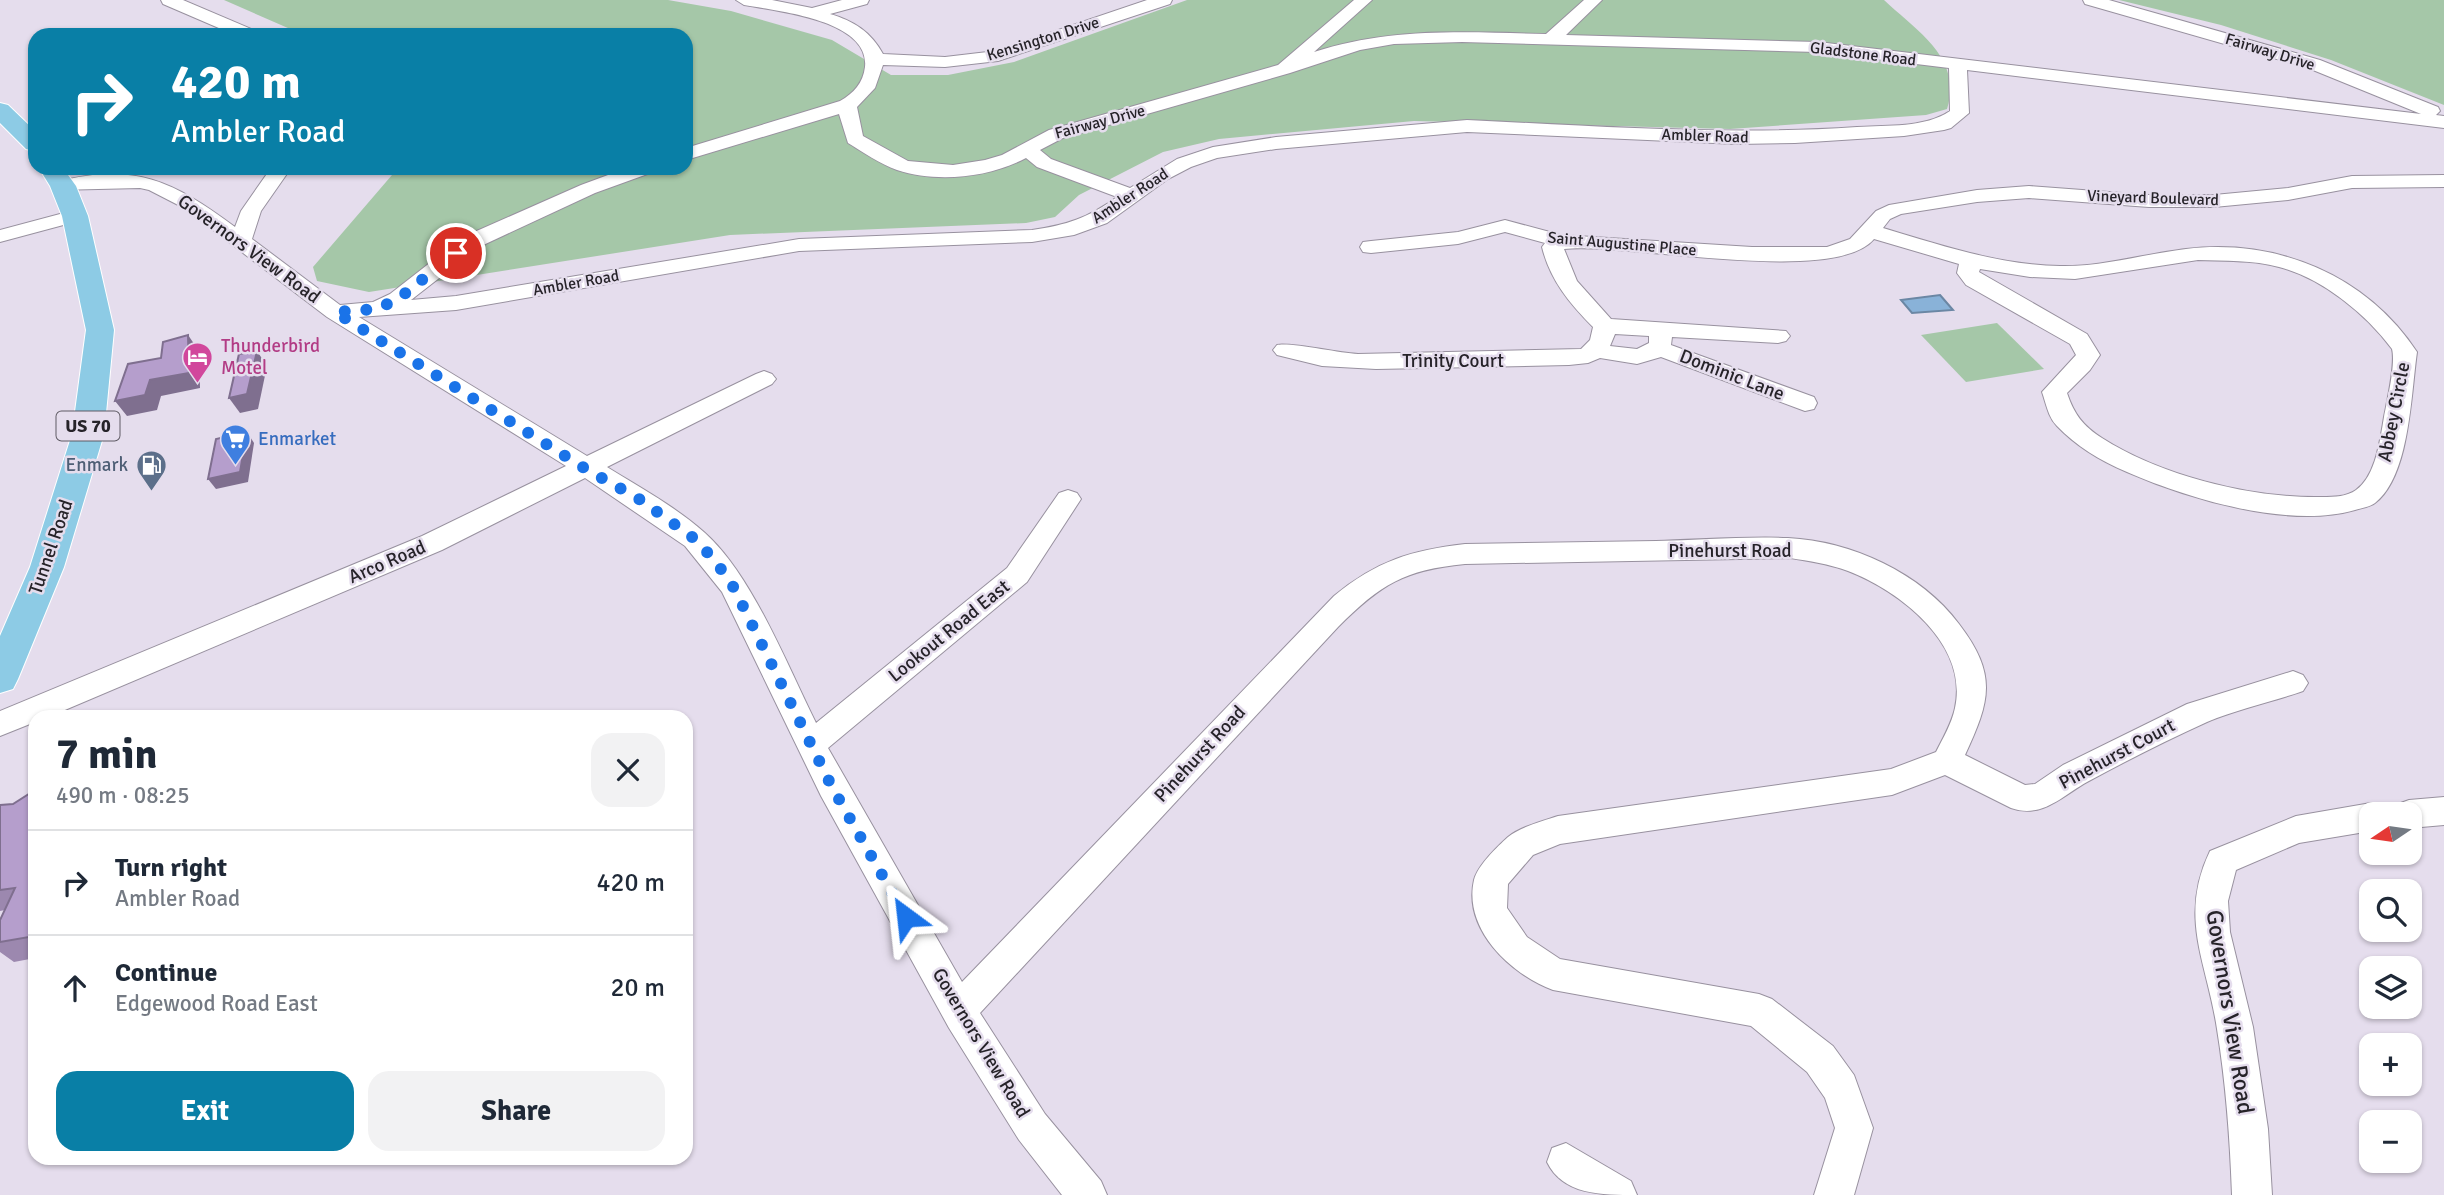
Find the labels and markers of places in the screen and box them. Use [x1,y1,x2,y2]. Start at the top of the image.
pin [426,223,486,283]
place label: Thunderbird Motel [221,334,320,380]
hotel icon: Thunderbird Motel [181,340,215,384]
supermarket icon: Enmarket [218,422,252,466]
place label: Enmarket [258,427,337,451]
fuel station icon: Enmark [134,448,168,492]
place label: Enmark [66,453,128,477]

